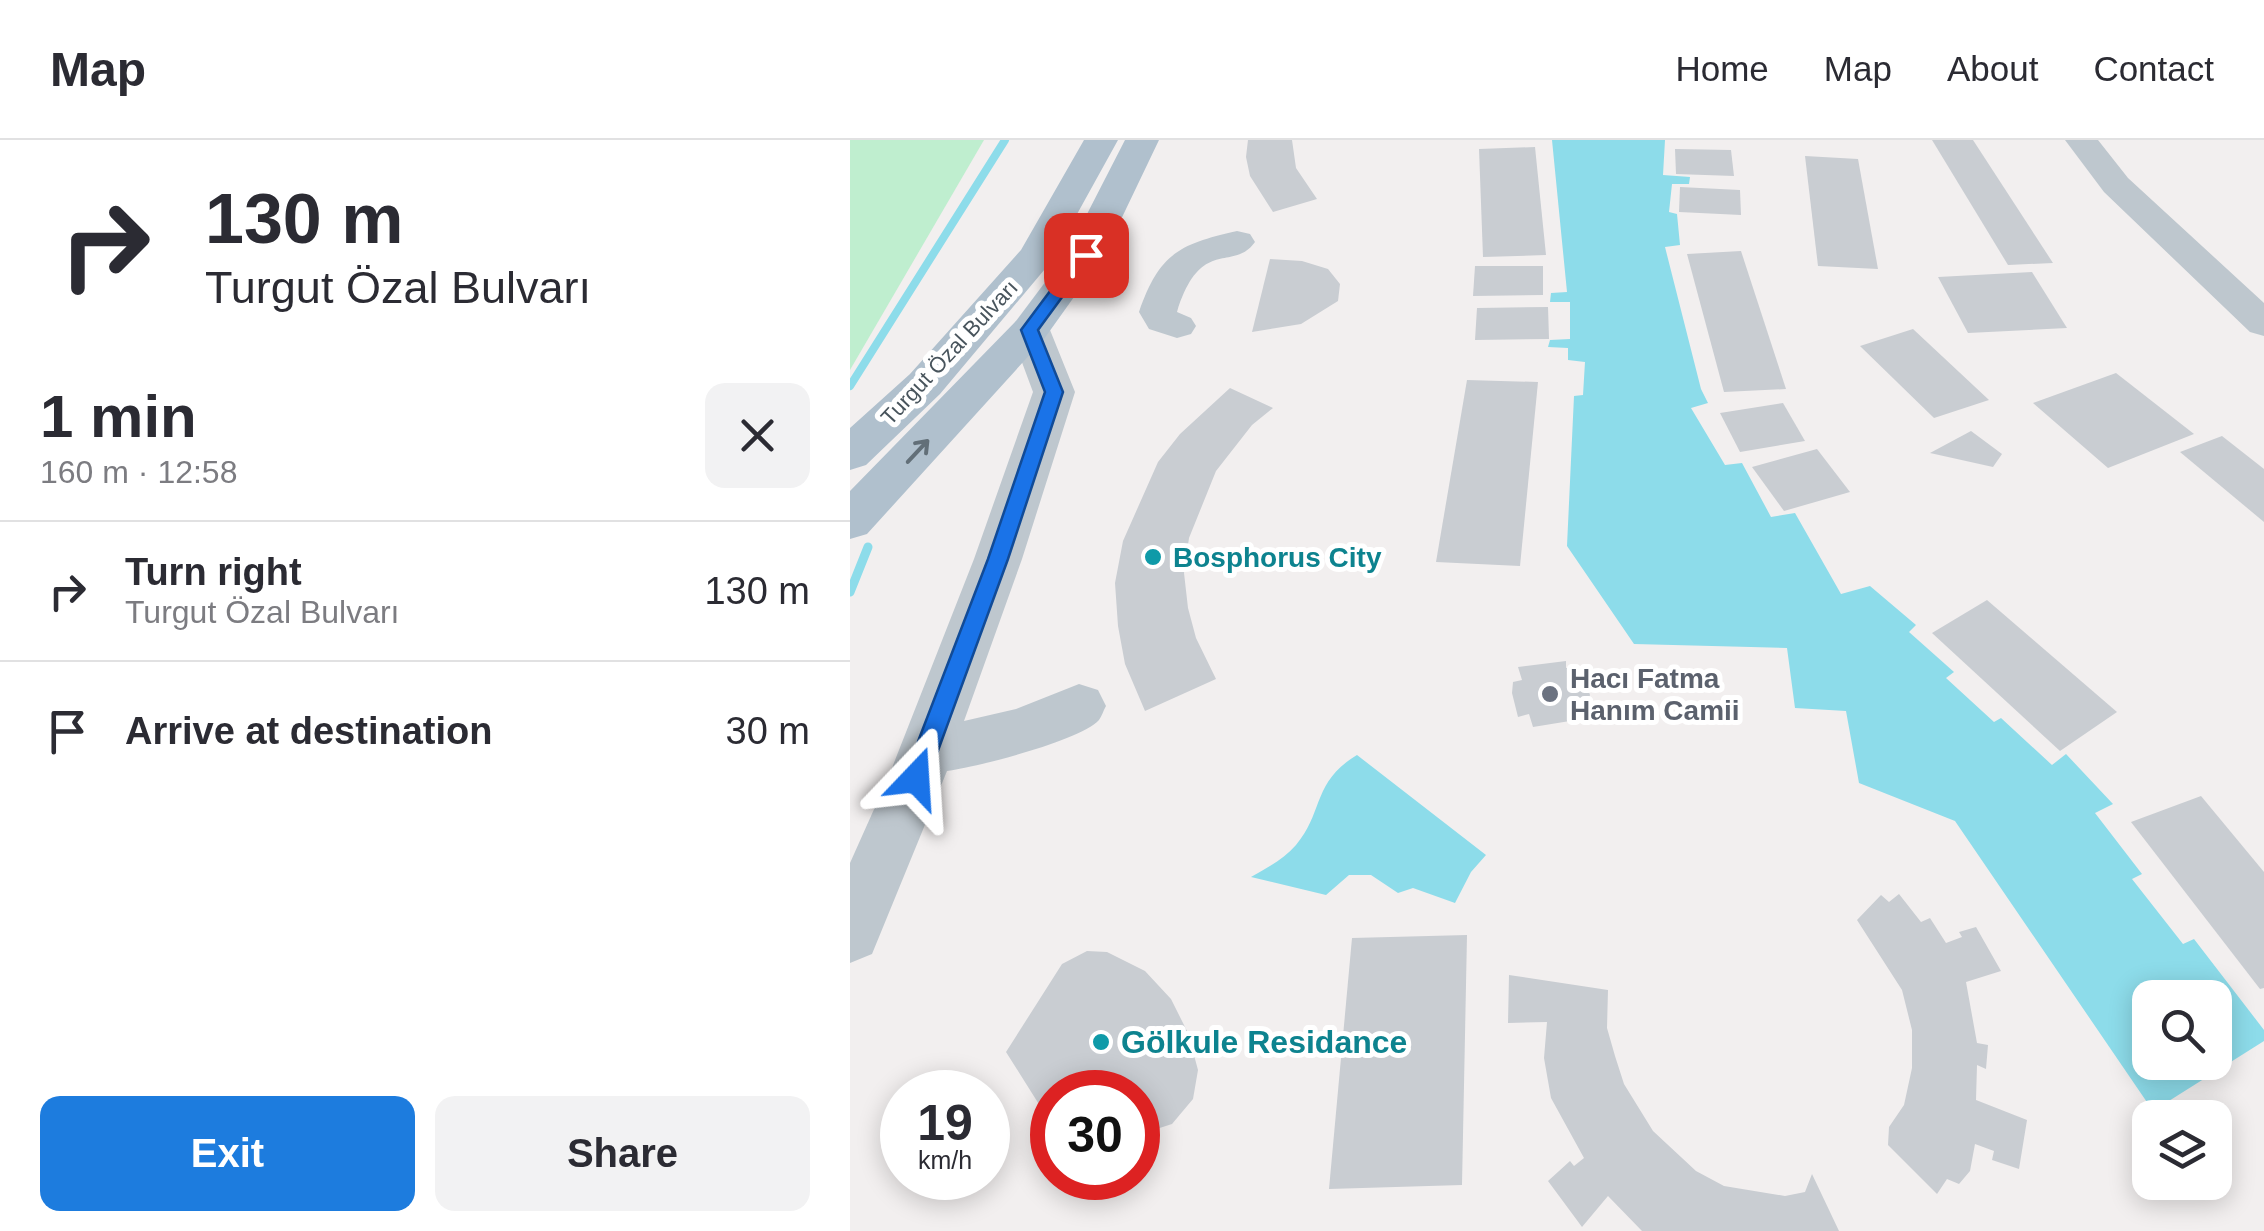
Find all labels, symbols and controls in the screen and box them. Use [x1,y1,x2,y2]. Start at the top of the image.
text: Map [50,43,146,96]
text: Home [1675,49,1769,88]
text: Map [1824,49,1892,88]
text: About [1947,49,2038,88]
text: Contact [2093,49,2214,88]
icon: right [40,180,170,310]
text: 130 m [205,180,403,258]
pin [1044,213,1129,298]
icon: arrive [1059,228,1114,283]
text: Turgut Özal Bulvarı [205,262,591,313]
street label: Turgut Özal Bulvarı [876,275,1023,430]
text: 1 min [40,383,197,450]
button: close [705,383,810,488]
one-way arrow [906,439,929,464]
text: 160 m · 12:58 [40,454,237,490]
place label: Bosphorus City [1173,542,1382,573]
marker: Bosphorus City [1142,546,1164,568]
text: Turn right [125,551,302,593]
icon: right [40,564,95,619]
text: 130 m [704,570,810,612]
text: Turgut Özal Bulvarı [125,594,399,630]
place label: Hacı Fatma Hanım Camii [1570,663,1740,726]
marker: Hacı Fatma Hanım Camii [1539,683,1561,705]
icon: arrive [40,704,95,759]
text: Arrive at destination [125,710,492,752]
text: 30 m [726,710,810,752]
position arrow [864,726,968,830]
map controls [2132,980,2232,1200]
button: search [2132,980,2232,1080]
place label: Gölkule Residance [1121,1024,1407,1060]
marker: Gölkule Residance [1090,1031,1112,1053]
speed limit sign: 30 [1030,1070,1160,1200]
text: 19 [917,1095,973,1151]
button: Exit [40,1096,415,1211]
button: Share [435,1096,810,1211]
button: layers [2132,1100,2232,1200]
text: km/h [918,1146,972,1174]

